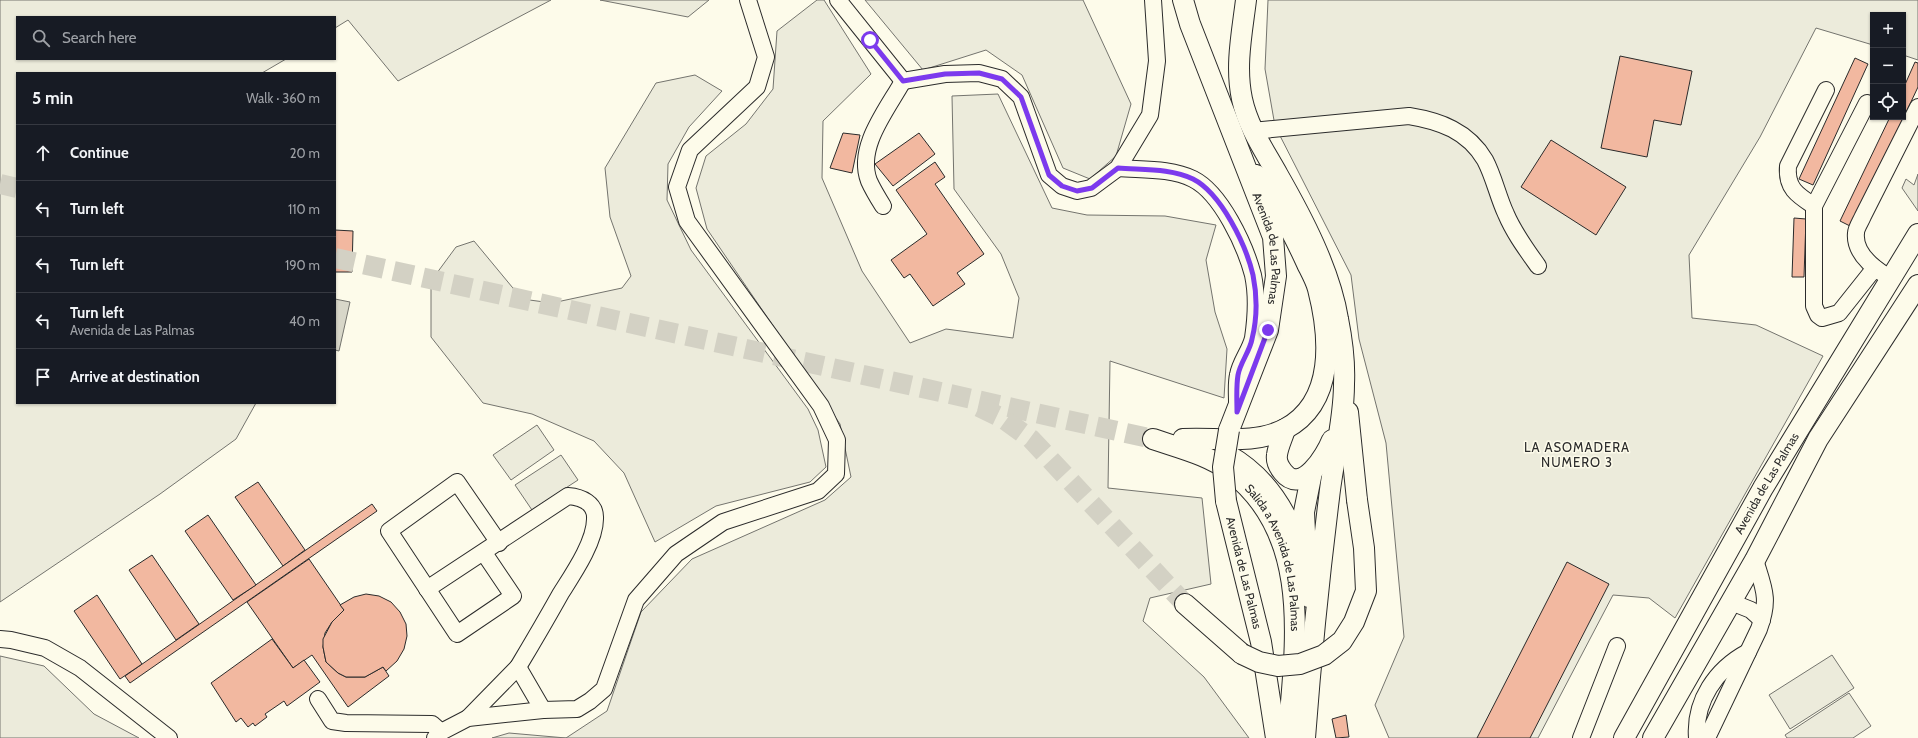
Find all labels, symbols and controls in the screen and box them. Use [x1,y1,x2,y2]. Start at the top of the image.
map controls [1870,12,1906,120]
button: + [1870,12,1906,48]
search box [16,16,336,60]
icon: search [30,27,52,49]
text: Search here [62,29,137,47]
route start [861,31,879,49]
button: − [1870,48,1906,84]
button: locate [1870,84,1906,120]
text: 5 min [32,88,73,108]
text: Walk · 360 m [246,90,320,106]
icon: ahead [32,142,54,164]
text: Continue [70,144,129,162]
text: 20 m [290,145,320,161]
street label: Avenida de Las Palmas [1249,190,1284,306]
icon: left [32,198,54,220]
text: Turn left [70,200,124,218]
text: 110 m [288,201,320,217]
icon: left [32,254,54,276]
text: Turn left [70,256,124,274]
text: 190 m [285,257,320,273]
text: Turn left [70,304,124,322]
icon: left [32,310,54,332]
text: 40 m [289,313,320,329]
route end [1259,321,1277,339]
text: Avenida de Las Palmas [70,322,194,338]
icon: arrive [32,366,54,388]
text: Arrive at destination [70,368,200,386]
street label: Avenida de Las Palmas [1731,430,1802,536]
district label: LA ASOMADERA NUMERO 3 [1524,439,1630,470]
street label: Salida a Avenida de Las Palmas [1237,484,1301,636]
street label: Avenida de Las Palmas [1223,516,1265,630]

